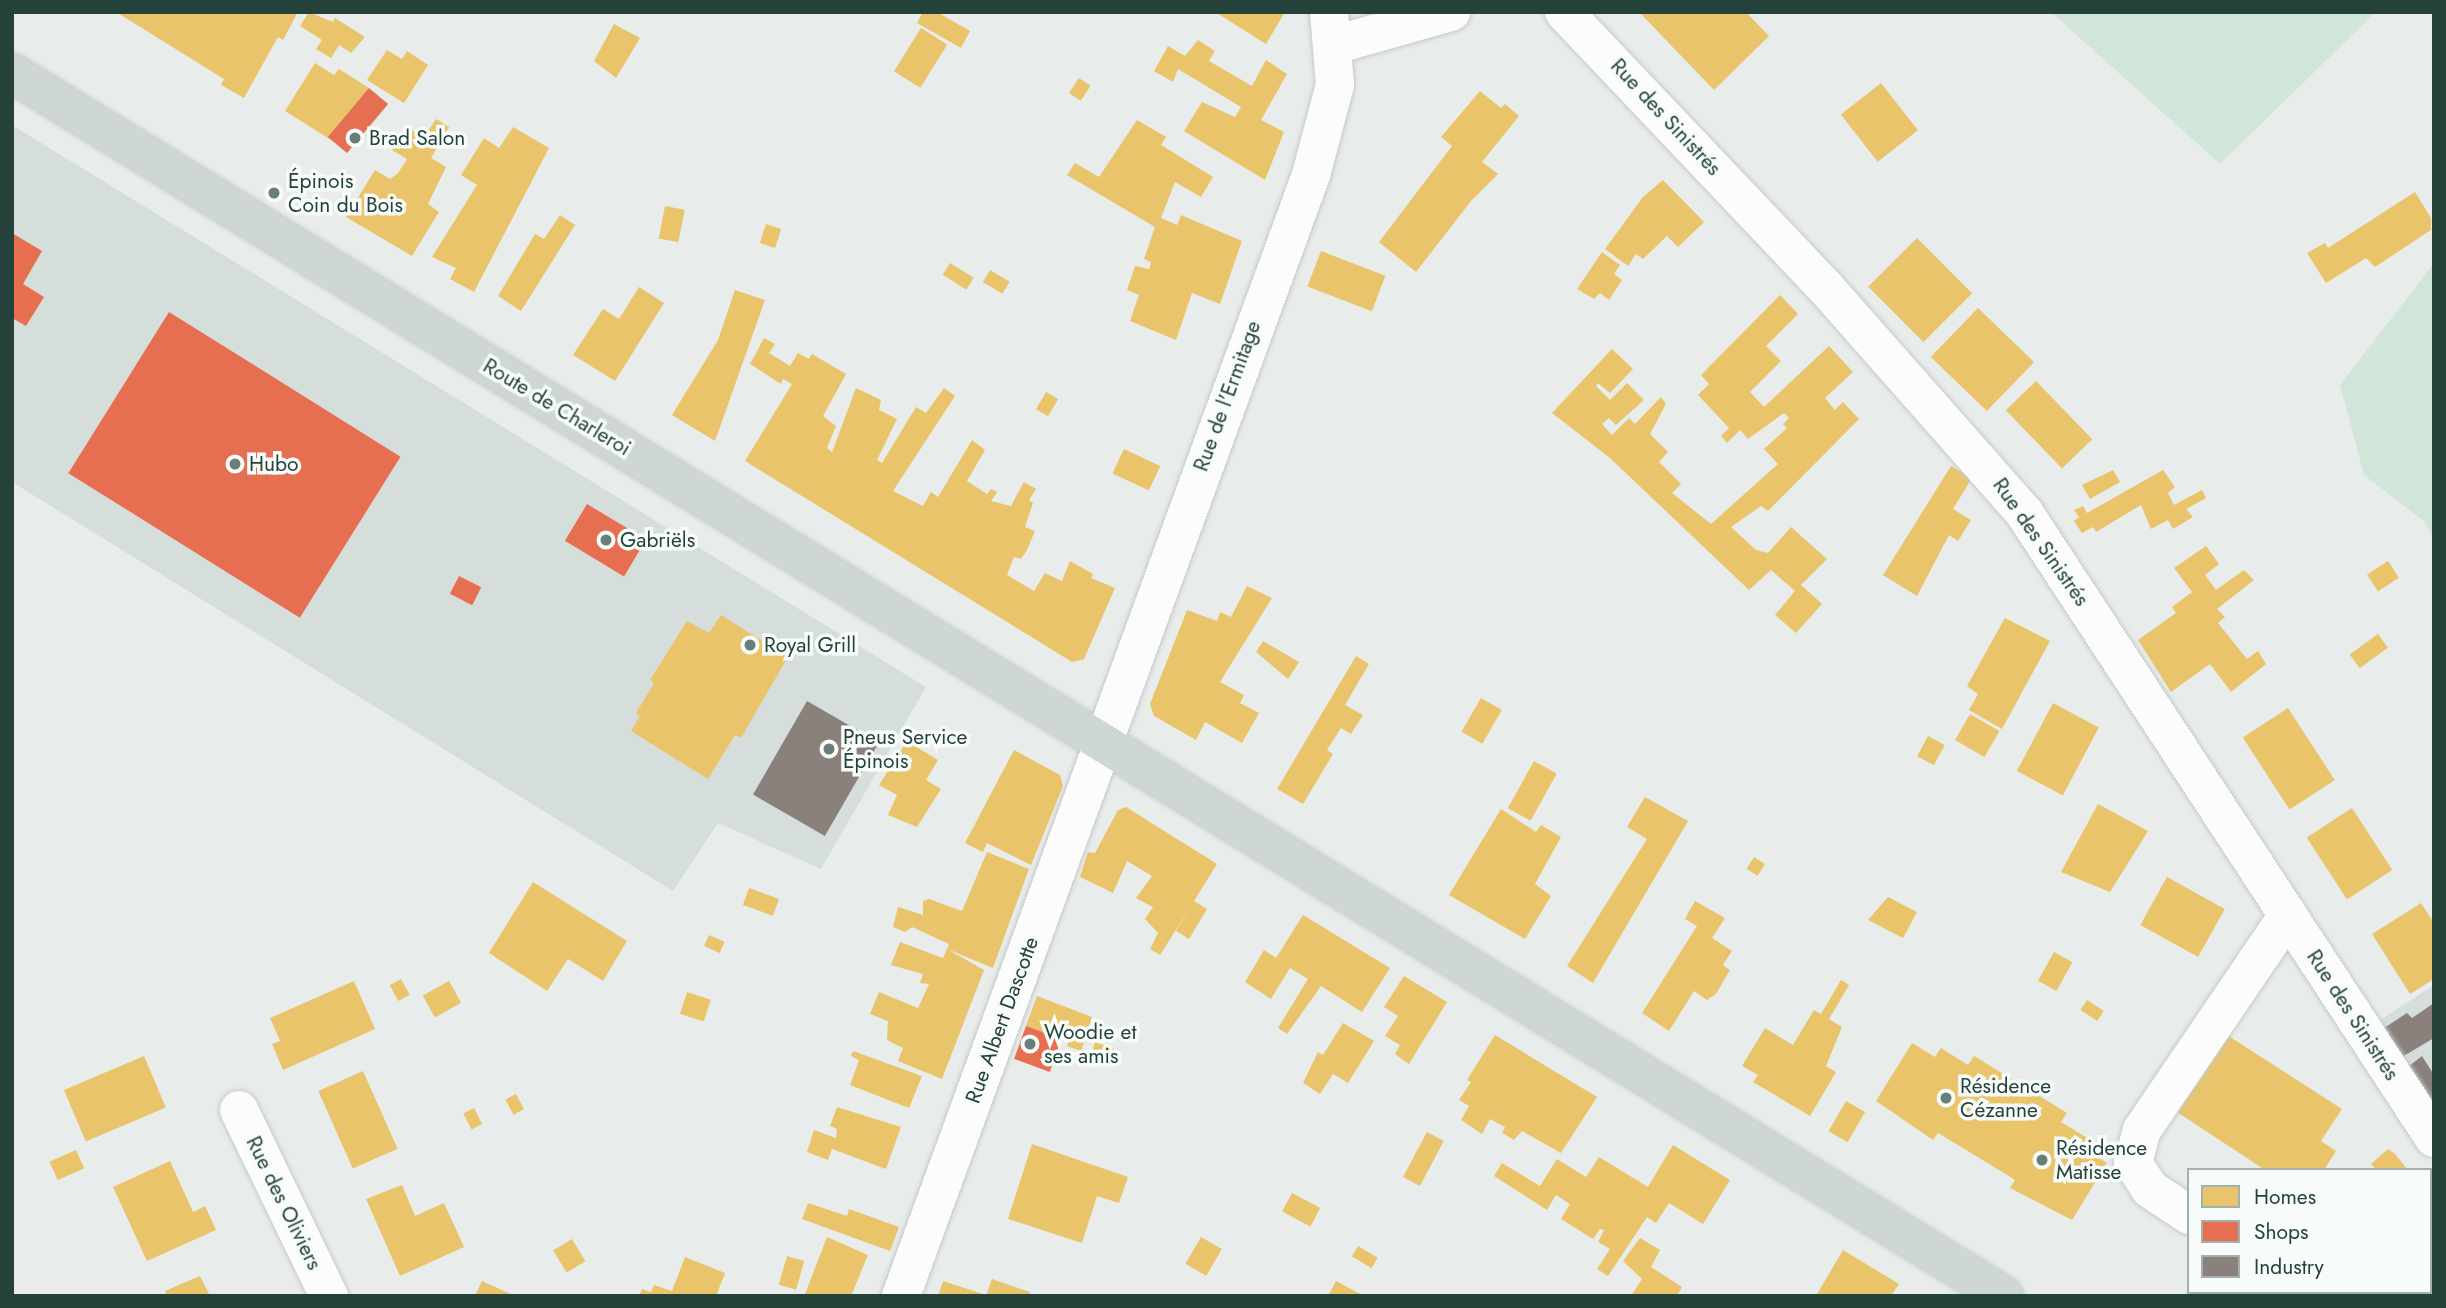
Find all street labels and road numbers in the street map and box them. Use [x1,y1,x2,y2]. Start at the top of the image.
street label: Rue des Sinistrés [1605,53,1727,181]
street label: Rue de l'Ermitage [1188,317,1266,475]
street label: Route de Charleroi [479,353,635,461]
street label: Rue des Sinistrés [1987,473,2095,611]
street label: Rue Albert Dascotte [960,933,1044,1107]
street label: Rue des Sinistrés [2301,945,2405,1085]
street label: Rue des Oliviers [241,1132,327,1274]

